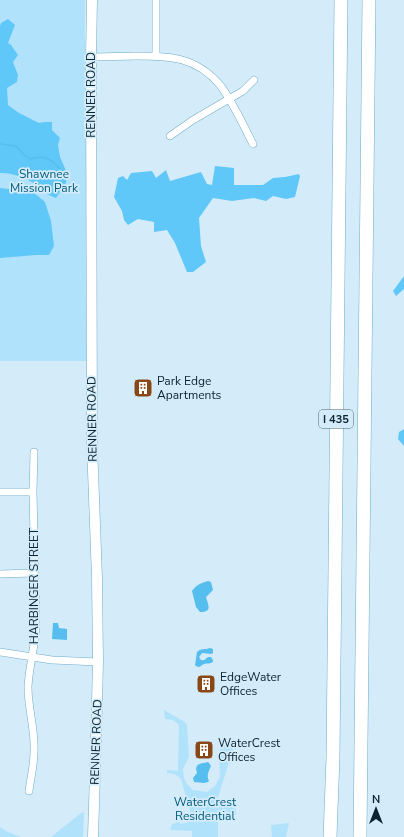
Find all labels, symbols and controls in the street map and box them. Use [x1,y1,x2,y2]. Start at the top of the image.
street label: RENNER ROAD [83,52,99,138]
park label: Shawnee Mission Park [10,166,79,196]
place label: Park Edge Apartments [157,373,222,403]
street label: RENNER ROAD [83,376,101,462]
building icon: Park Edge Apartments [132,377,154,399]
road number: I 435 [319,410,353,428]
street label: HARBINGER STREET [26,527,42,644]
place label: EdgeWater Offices [220,669,282,699]
building icon: EdgeWater Offices [195,673,217,695]
street label: RENNER ROAD [87,699,105,785]
place label: WaterCrest Offices [218,735,281,765]
building icon: WaterCrest Offices [193,739,215,761]
north arrow [356,789,396,829]
text: N [372,792,380,807]
park label: WaterCrest Residential [174,794,237,824]

